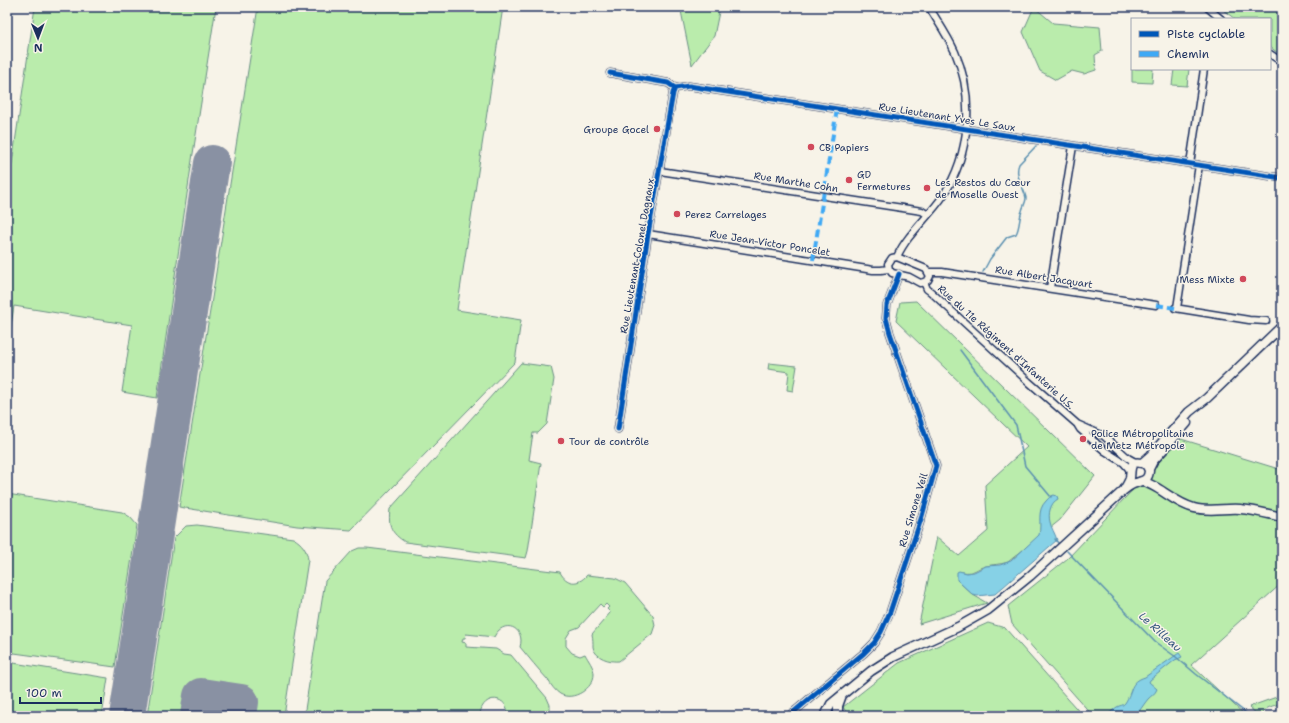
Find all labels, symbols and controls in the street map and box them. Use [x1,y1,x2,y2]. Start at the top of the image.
north arrow [18,18,58,58]
legend [1131,18,1271,70]
text: Piste cyclable [1167,26,1245,42]
text: N [33,40,43,55]
text: Chemin [1167,46,1209,62]
street label: Rue Lieutenant Yves Le Saux [878,100,1016,134]
place label: Groupe Gocel [584,123,649,136]
marker: Groupe Gocel [652,124,662,134]
place label: CB Papiers [819,141,869,154]
marker: CB Papiers [806,142,816,152]
place label: GD Fermetures [857,168,911,193]
street label: Rue Marthe Cohn [753,169,839,195]
marker: GD Fermetures [844,175,854,185]
place label: Les Restos du Cœur de Moselle Ouest [935,176,1031,201]
street label: Rue Lieutenant-Colonel Dagnaux [617,177,657,335]
marker: Les Restos du Cœur de Moselle Ouest [922,183,932,193]
place label: Perez Carrelages [685,208,767,221]
marker: Perez Carrelages [672,209,682,219]
street label: Rue Jean-Victor Poncelet [709,227,831,259]
street label: Rue Albert Jacquart [994,263,1094,291]
place label: Mess Mixte [1179,273,1235,286]
marker: Mess Mixte [1238,274,1248,284]
street label: Rue du 11e Régiment d'Infanterie U.S. [935,282,1077,412]
place label: Police Métropolitaine de Metz Métropole [1091,427,1194,452]
marker: Police Métropolitaine de Metz Métropole [1078,434,1088,444]
place label: Tour de contrôle [569,435,650,448]
marker: Tour de contrôle [556,436,566,446]
street label: Rue Simone Veil [896,471,930,549]
water label: Le Rilleau [1135,609,1185,656]
scale bar [20,679,101,705]
text: 100 m [26,685,62,701]

